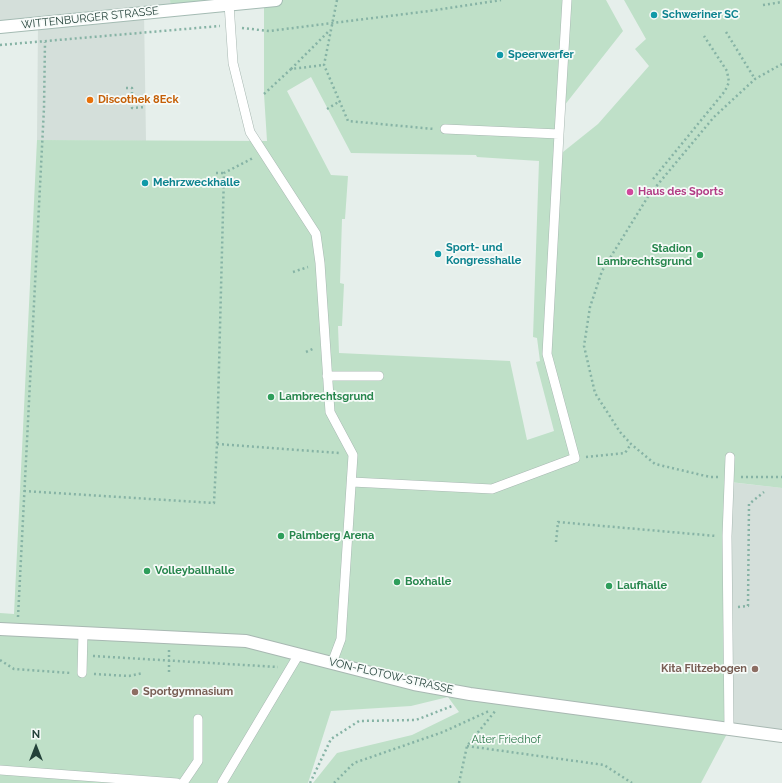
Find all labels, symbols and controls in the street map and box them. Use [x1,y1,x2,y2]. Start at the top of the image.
street label: WITTENBURGER STRASSE [21,4,159,32]
place label: Schweriner SC [662,8,739,22]
marker: Schweriner SC [649,10,659,20]
place label: Speerwerfer [508,48,574,62]
marker: Speerwerfer [495,50,505,60]
place label: Discothek 8Eck [98,93,179,107]
marker: Discothek 8Eck [85,95,95,105]
place label: Mehrzweckhalle [153,176,240,190]
marker: Mehrzweckhalle [140,178,150,188]
place label: Haus des Sports [638,185,723,199]
marker: Haus des Sports [625,187,635,197]
place label: Sport- und Kongresshalle [446,241,521,267]
place label: Stadion Lambrechtsgrund [597,242,692,268]
marker: Sport- und Kongresshalle [433,249,443,259]
marker: Stadion Lambrechtsgrund [695,250,705,260]
place label: Lambrechtsgrund [279,390,374,404]
marker: Lambrechtsgrund [266,392,276,402]
place label: Palmberg Arena [289,529,374,543]
marker: Palmberg Arena [276,531,286,541]
place label: Volleyballhalle [155,564,235,578]
marker: Volleyballhalle [142,566,152,576]
place label: Boxhalle [405,575,451,589]
marker: Boxhalle [392,577,402,587]
place label: Laufhalle [617,579,667,593]
marker: Laufhalle [604,581,614,591]
street label: VON-FLOTOW-STRASSE [328,655,454,697]
place label: Kita Flitzebogen [661,662,747,676]
marker: Kita Flitzebogen [750,664,760,674]
place label: Sportgymnasium [143,685,233,699]
marker: Sportgymnasium [130,687,140,697]
north arrow [16,727,56,767]
text: N [32,728,40,741]
park label: Alter Friedhof [471,733,541,747]

